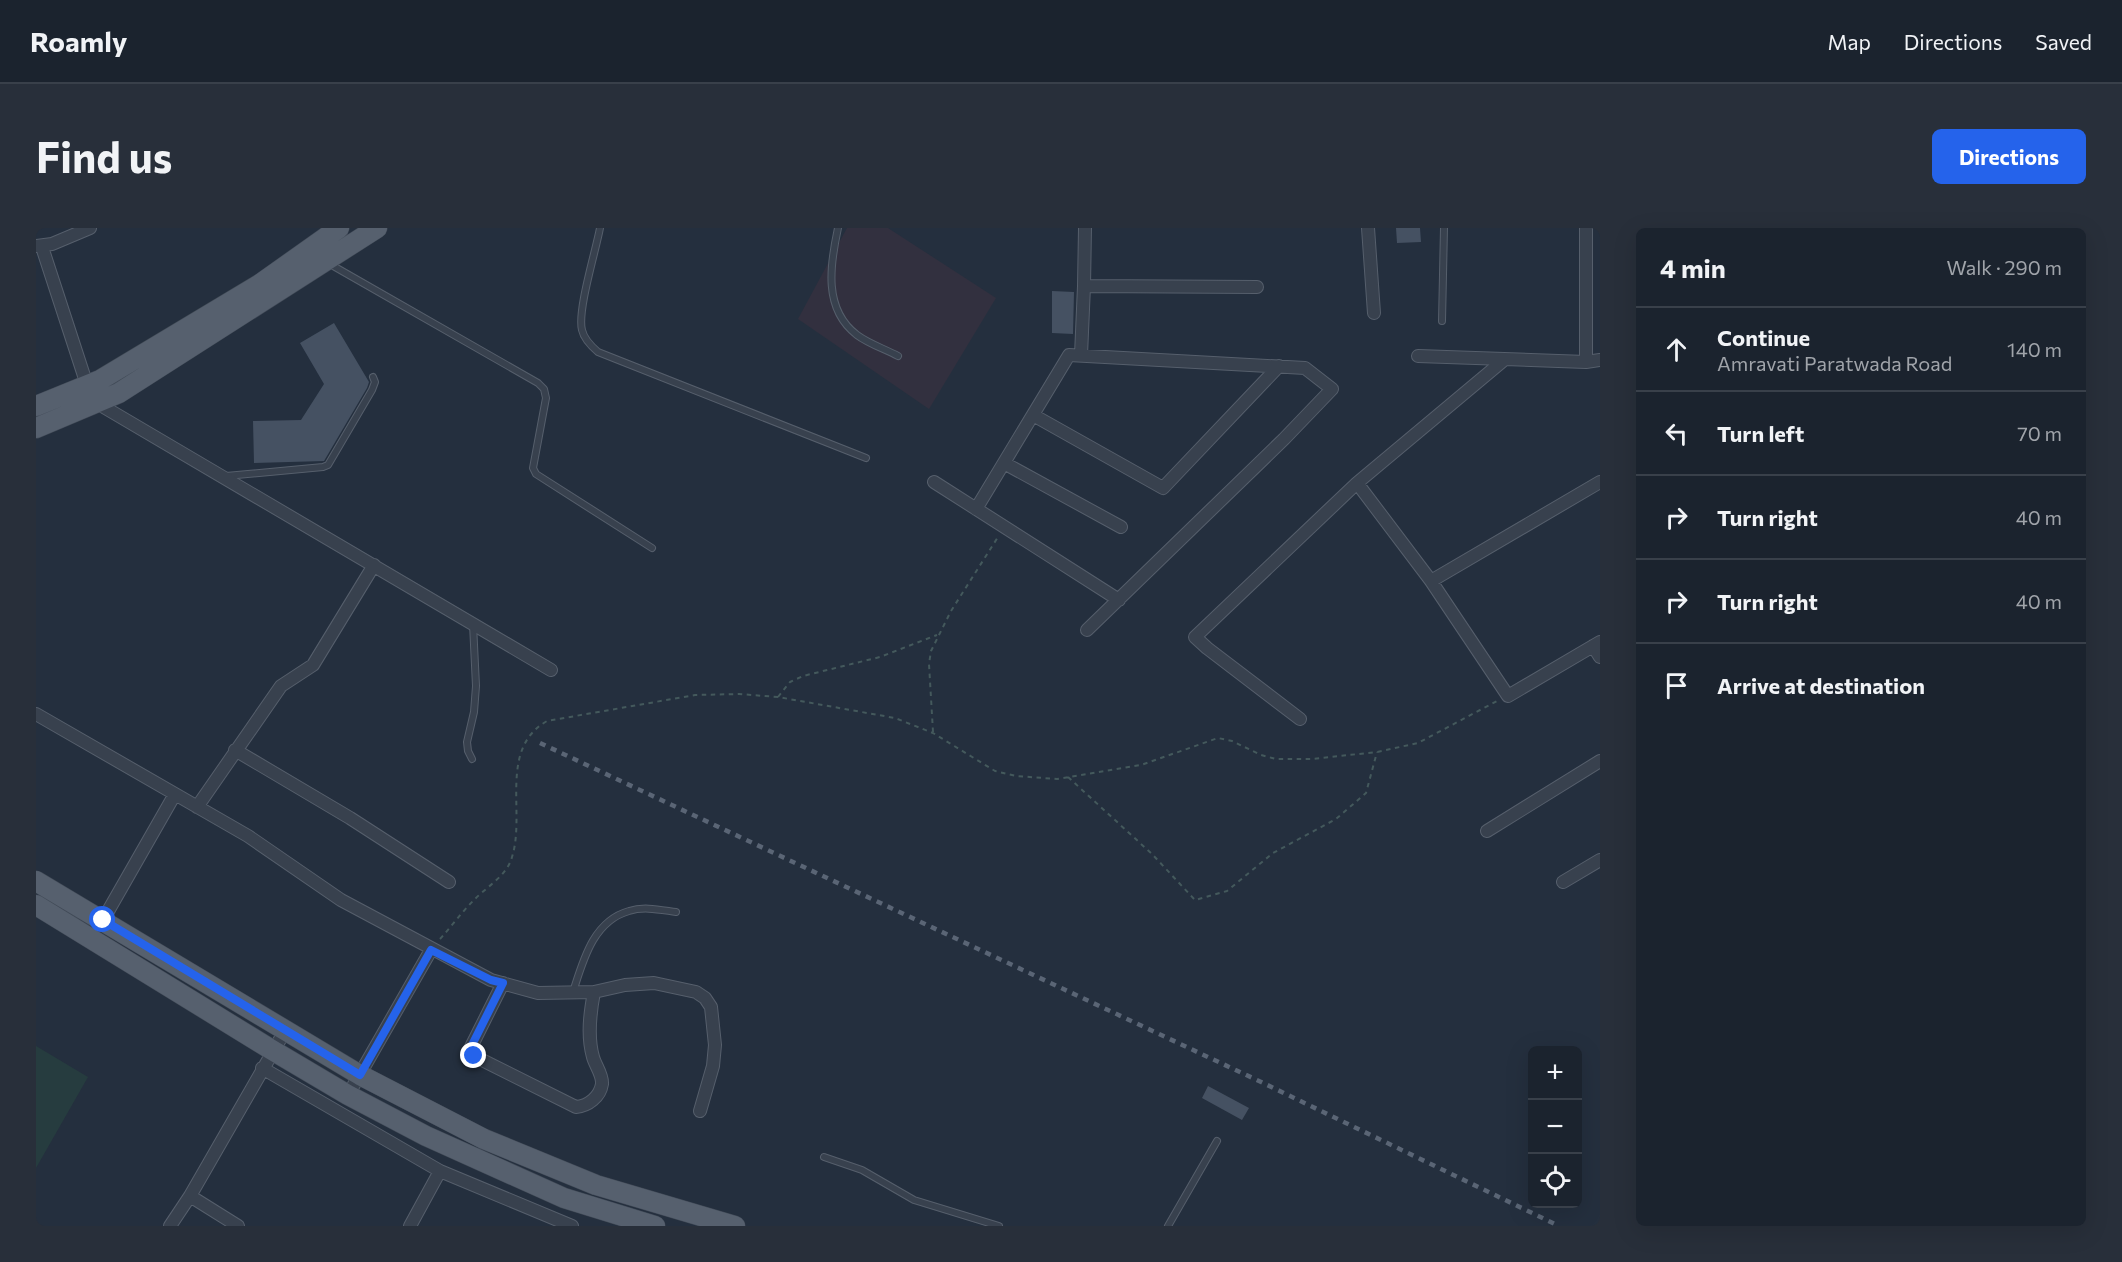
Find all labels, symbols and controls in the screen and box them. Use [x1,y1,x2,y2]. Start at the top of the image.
text: Roamly [30,24,127,58]
text: Map [1828,29,1871,54]
text: Directions [1904,29,2002,54]
text: Saved [2035,29,2092,54]
button: Directions [1932,129,2086,184]
text: Find us [36,130,172,182]
text: 4 min [1660,252,1726,283]
text: Walk · 290 m [1946,255,2062,279]
text: Continue [1717,324,1810,351]
icon: ahead [1660,333,1693,366]
text: 140 m [2007,337,2062,361]
text: Amravati Paratwada Road [1717,351,1952,375]
icon: left [1660,417,1693,450]
text: Turn left [1717,420,1804,447]
text: 70 m [2017,421,2062,445]
icon: right [1660,501,1693,534]
text: Turn right [1717,504,1818,531]
text: 40 m [2016,505,2062,529]
icon: right [1660,585,1693,618]
text: Turn right [1717,588,1818,615]
text: 40 m [2016,589,2062,613]
icon: arrive [1660,669,1693,702]
text: Arrive at destination [1717,672,1925,699]
route start [89,906,115,932]
route end [460,1042,486,1068]
map controls [1528,1046,1582,1208]
button: + [1528,1046,1582,1100]
button: − [1528,1100,1582,1154]
button: locate [1528,1154,1582,1208]

